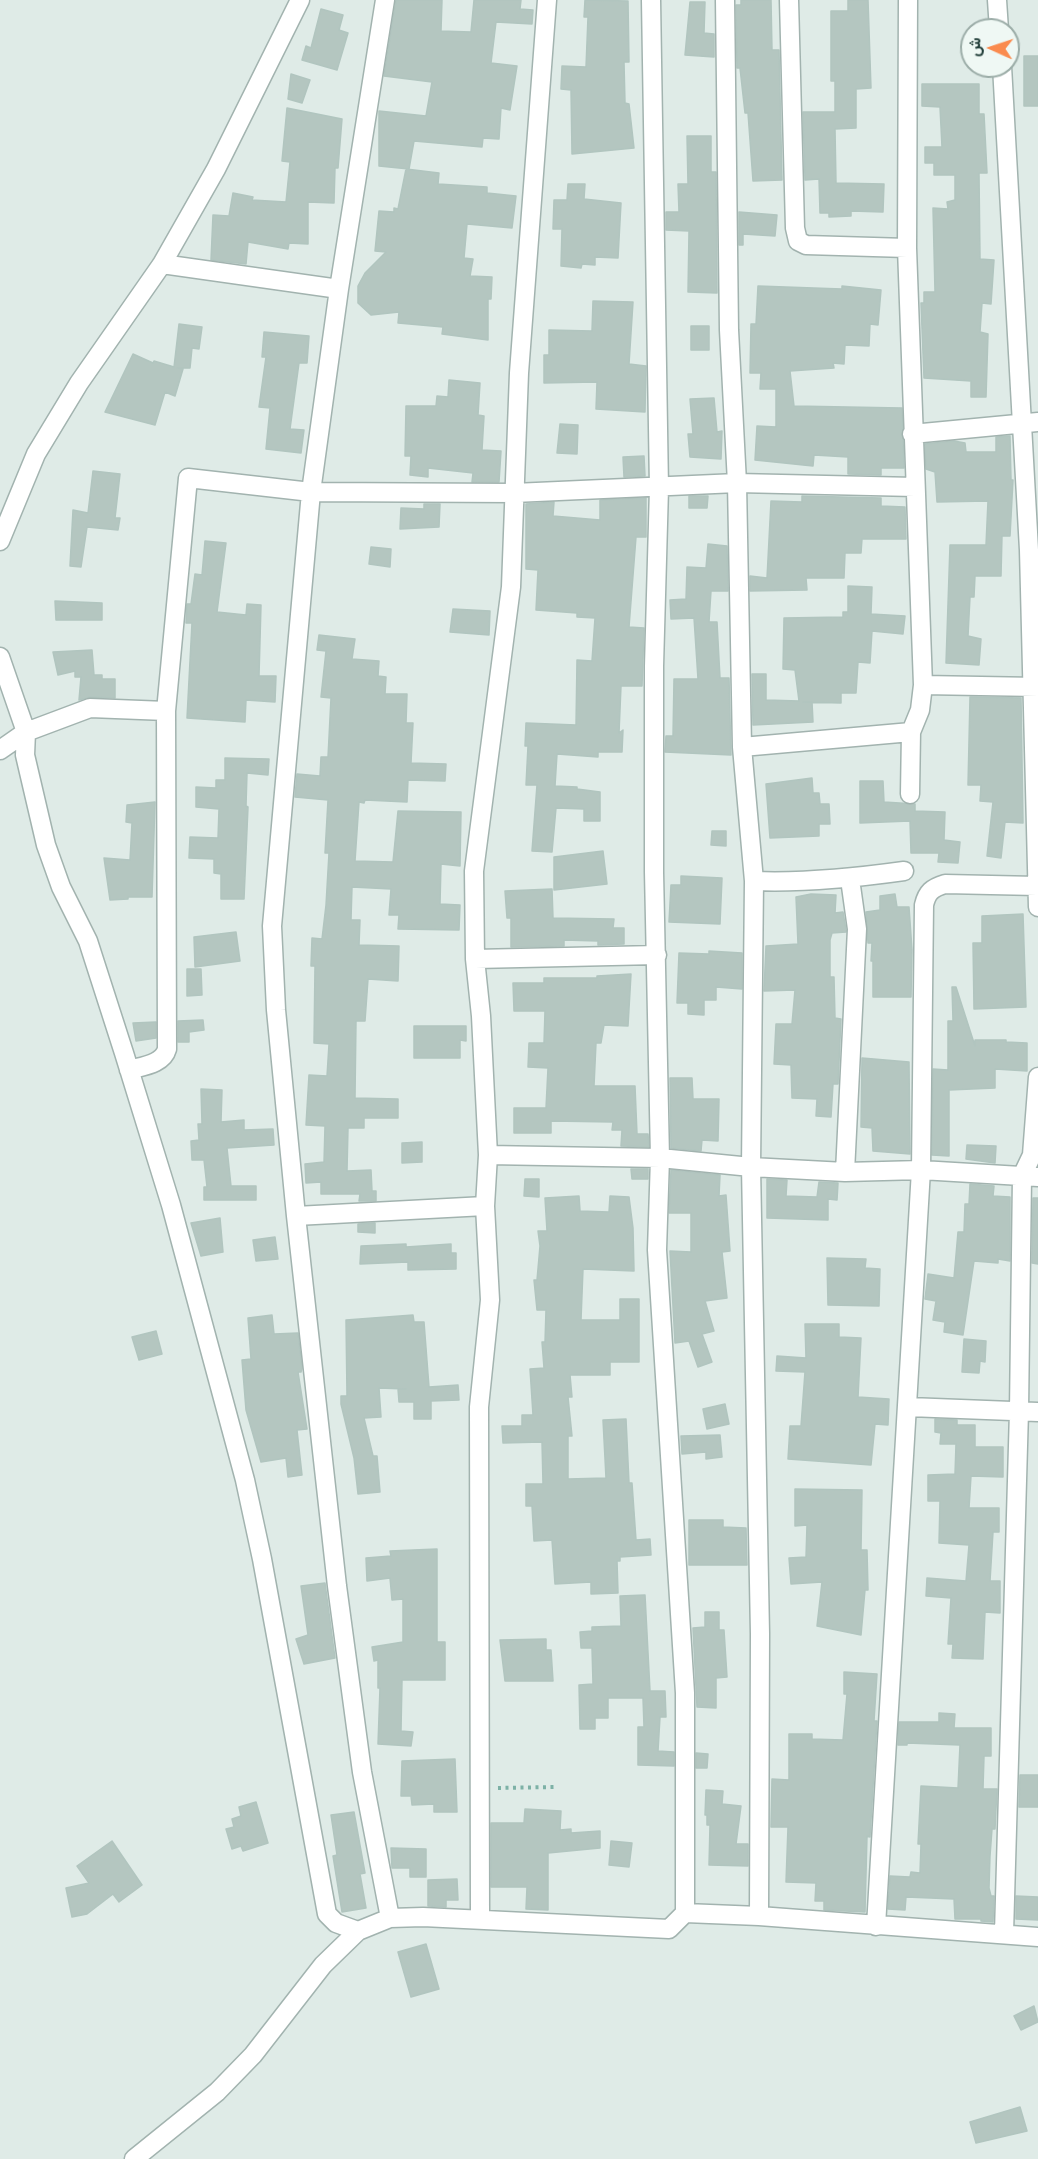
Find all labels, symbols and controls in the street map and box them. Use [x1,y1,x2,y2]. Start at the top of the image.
north arrow [960,18,1020,78]
text: ش [964,37,984,57]

